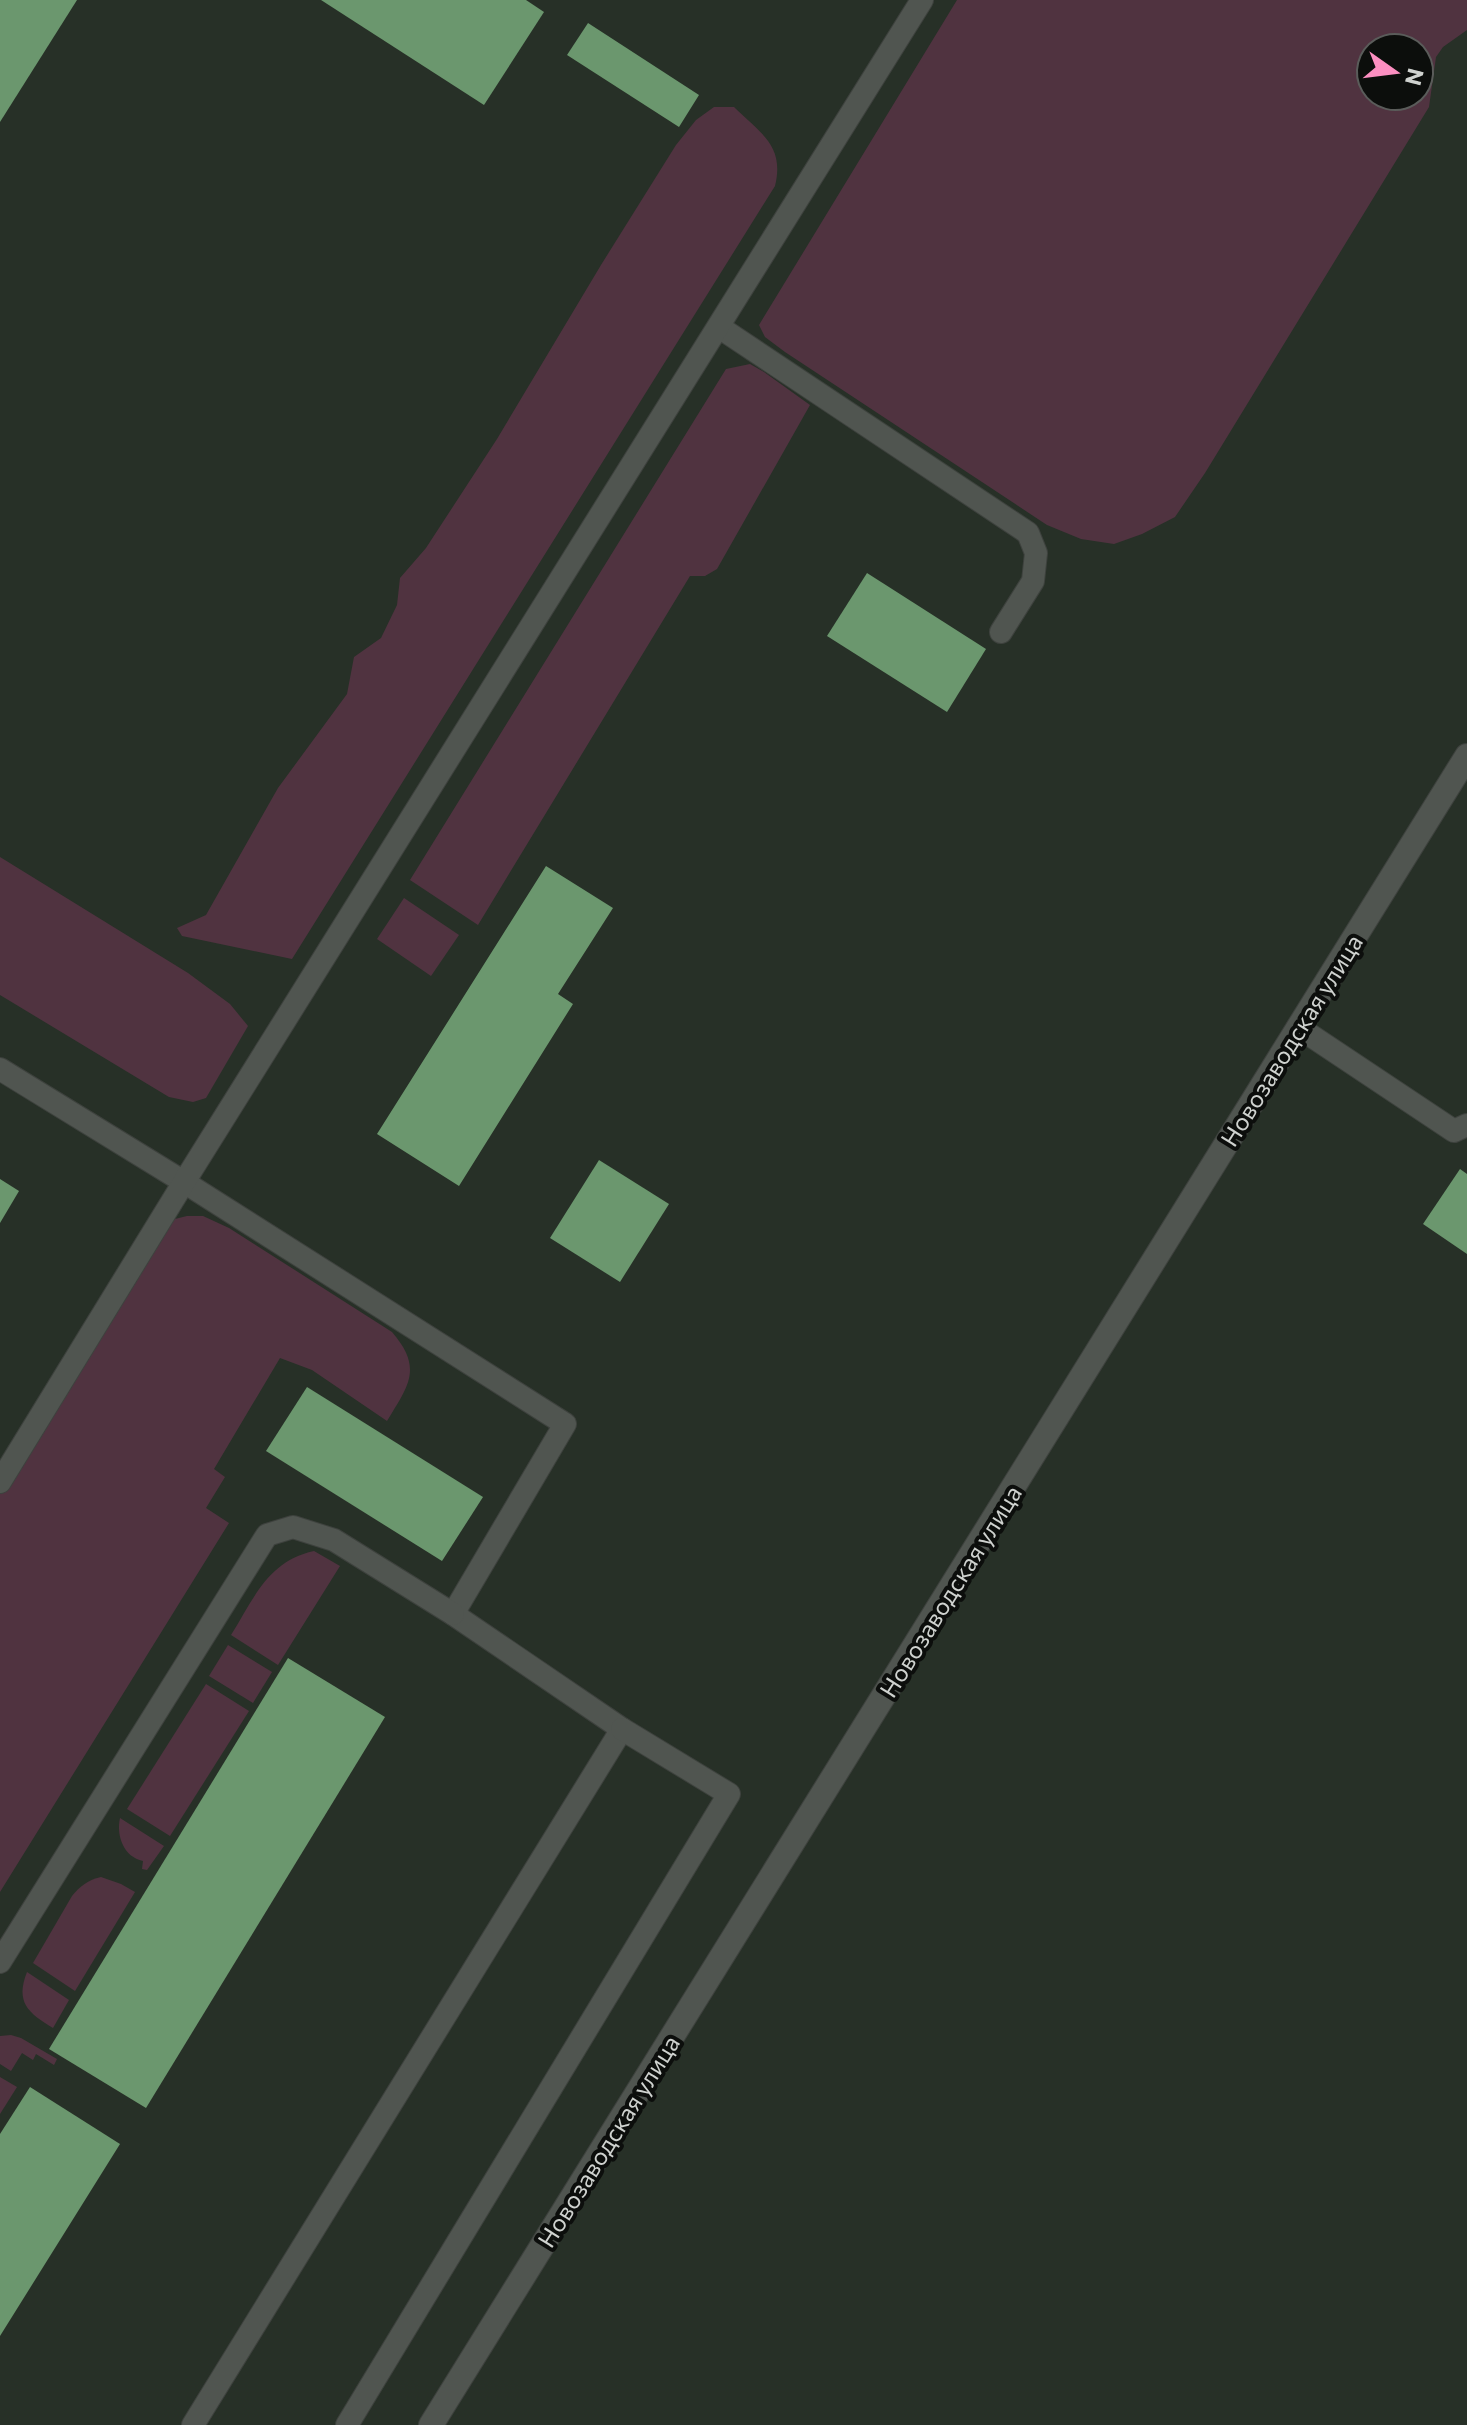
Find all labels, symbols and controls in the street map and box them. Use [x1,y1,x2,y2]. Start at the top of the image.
north arrow [1355,32,1435,112]
text: N [1400,66,1430,88]
street label: Новозаводская улица [1214,929,1368,1151]
street label: Новозаводская улица [873,1480,1027,1702]
street label: Новозаводская улица [531,2030,685,2252]

